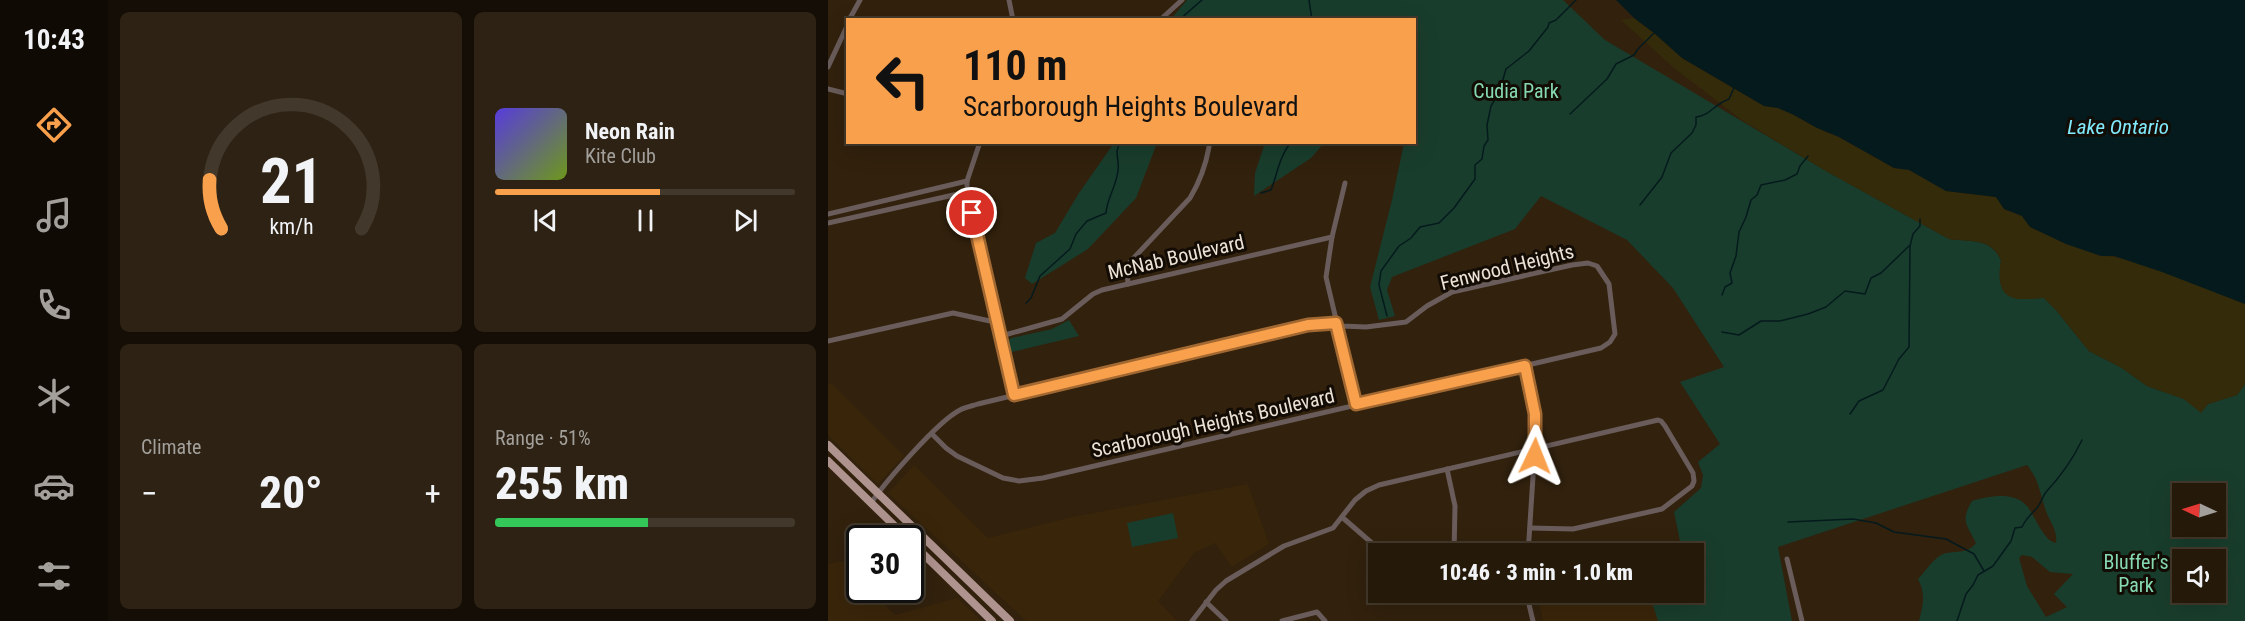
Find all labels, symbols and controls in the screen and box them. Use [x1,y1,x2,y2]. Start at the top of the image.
text: 10:43 [23,24,85,56]
text: 110 m [963,41,1068,90]
icon: left [864,42,942,120]
park label: Cudia Park [1473,79,1559,103]
text: Scarborough Heights Boulevard [963,91,1299,123]
icon: directions [33,104,75,146]
water label: Lake Ontario [2067,115,2169,139]
text: Neon Rain [585,119,675,144]
text: Kite Club [585,144,656,168]
text: 21 [259,145,323,218]
pin [946,187,997,238]
icon: music [33,194,75,236]
icon: arrive [955,196,988,229]
icon: previous [529,204,562,237]
icon: pause [629,204,662,237]
icon: next [729,204,762,237]
text: km/h [269,215,313,240]
street label: McNab Boulevard [1106,230,1246,284]
street label: Fenwood Heights [1438,239,1576,295]
icon: phone [33,284,75,326]
icon: climate [33,375,75,417]
street label: Scarborough Heights Boulevard [1089,383,1337,463]
position arrow [1503,424,1567,488]
text: Range · 51% [495,426,591,450]
text: Climate [141,435,201,459]
text: 255 km [495,457,629,510]
icon: car [33,465,75,507]
text: 20° [259,466,323,519]
text: − [141,474,158,513]
text: + [425,474,441,513]
north arrow [2172,483,2226,537]
map controls [2172,483,2226,603]
speed limit sign: 30 [846,525,924,603]
button: sound [2172,549,2226,603]
park label: Bluffer's Park [2103,550,2169,597]
icon: filters [33,555,75,597]
text: 10:46 · 3 min · 1.0 km [1439,560,1633,585]

